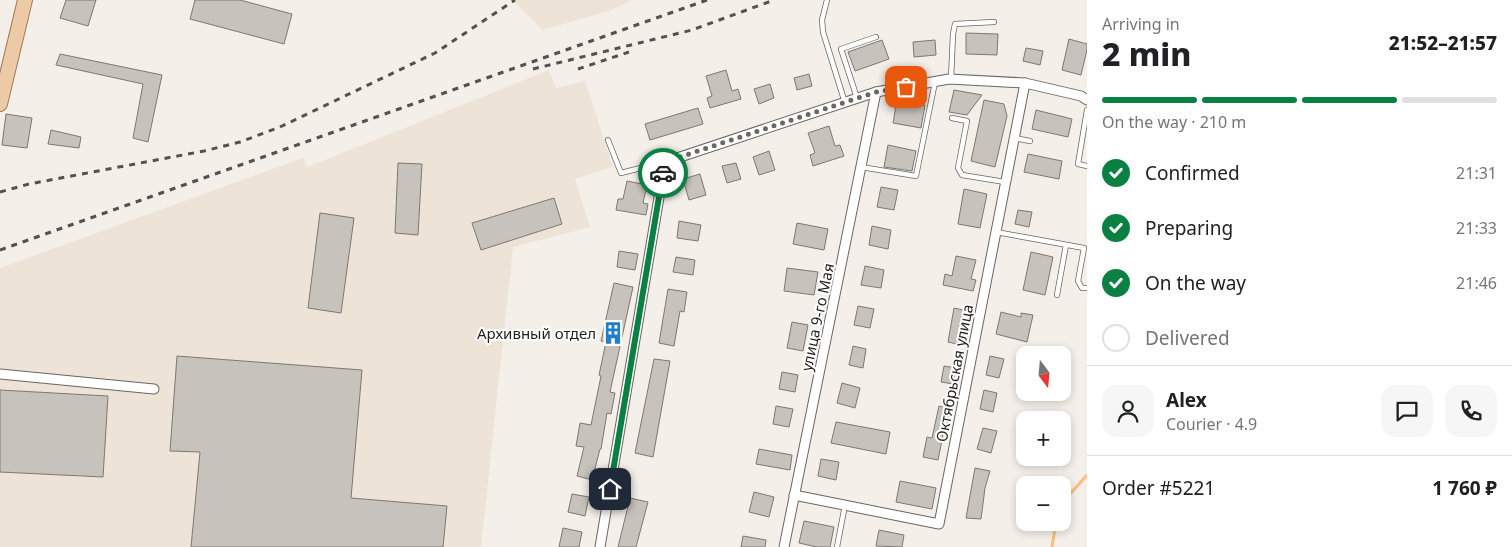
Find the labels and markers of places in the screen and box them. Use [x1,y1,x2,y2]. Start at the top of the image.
pin [885,66,927,108]
building icon: Архивный отдел [600,320,626,346]
place label: Архивный отдел [477,323,596,343]
pin [589,468,631,510]

